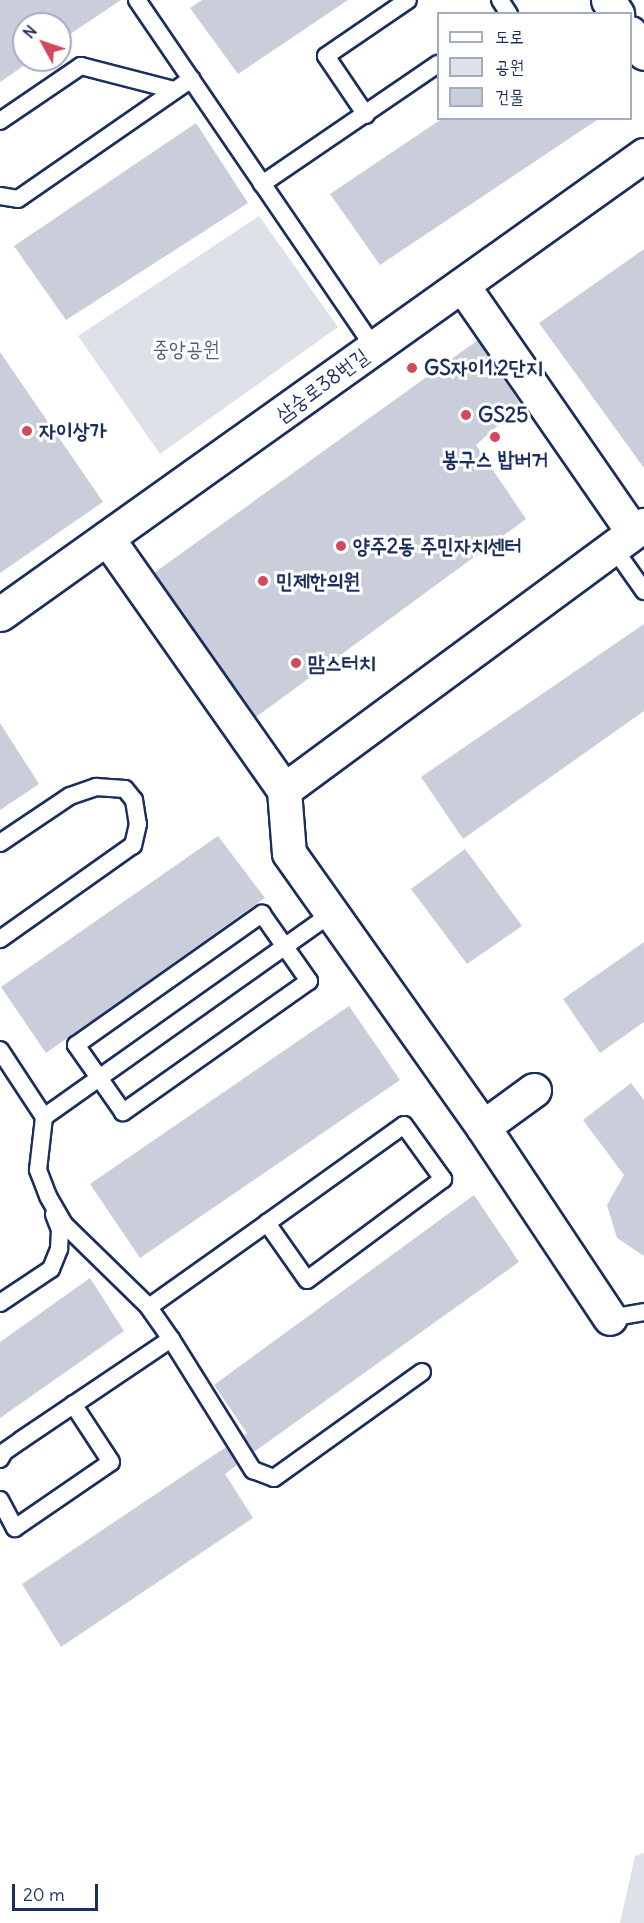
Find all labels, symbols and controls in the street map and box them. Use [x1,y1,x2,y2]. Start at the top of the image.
north arrow [12,12,72,72]
legend [437,12,632,120]
text: N [19,21,41,42]
text: 도로 [495,25,524,48]
text: 공원 [495,55,524,78]
text: 건물 [495,85,524,108]
park label: 중앙공원 [152,336,220,362]
street label: 삼숭로38번길 [271,343,373,427]
place label: GS자이1.2단지 [424,355,543,381]
marker: GS자이1.2단지 [405,361,419,375]
place label: GS25 [478,402,528,428]
marker: GS25 [459,408,473,422]
place label: 자이상가 [39,418,107,444]
marker: 자이상가 [20,424,34,438]
marker: 봉구스 밥버거 [488,430,502,444]
place label: 봉구스 밥버거 [442,446,548,472]
place label: 양주2동 주민자치센터 [353,533,522,559]
marker: 양주2동 주민자치센터 [334,539,348,553]
place label: 민제한의원 [276,568,360,594]
marker: 민제한의원 [254,572,272,590]
place label: 맘스터치 [308,650,376,676]
marker: 맘스터치 [289,656,303,670]
scale bar [15,1872,100,1910]
text: 20 m [23,1883,65,1906]

